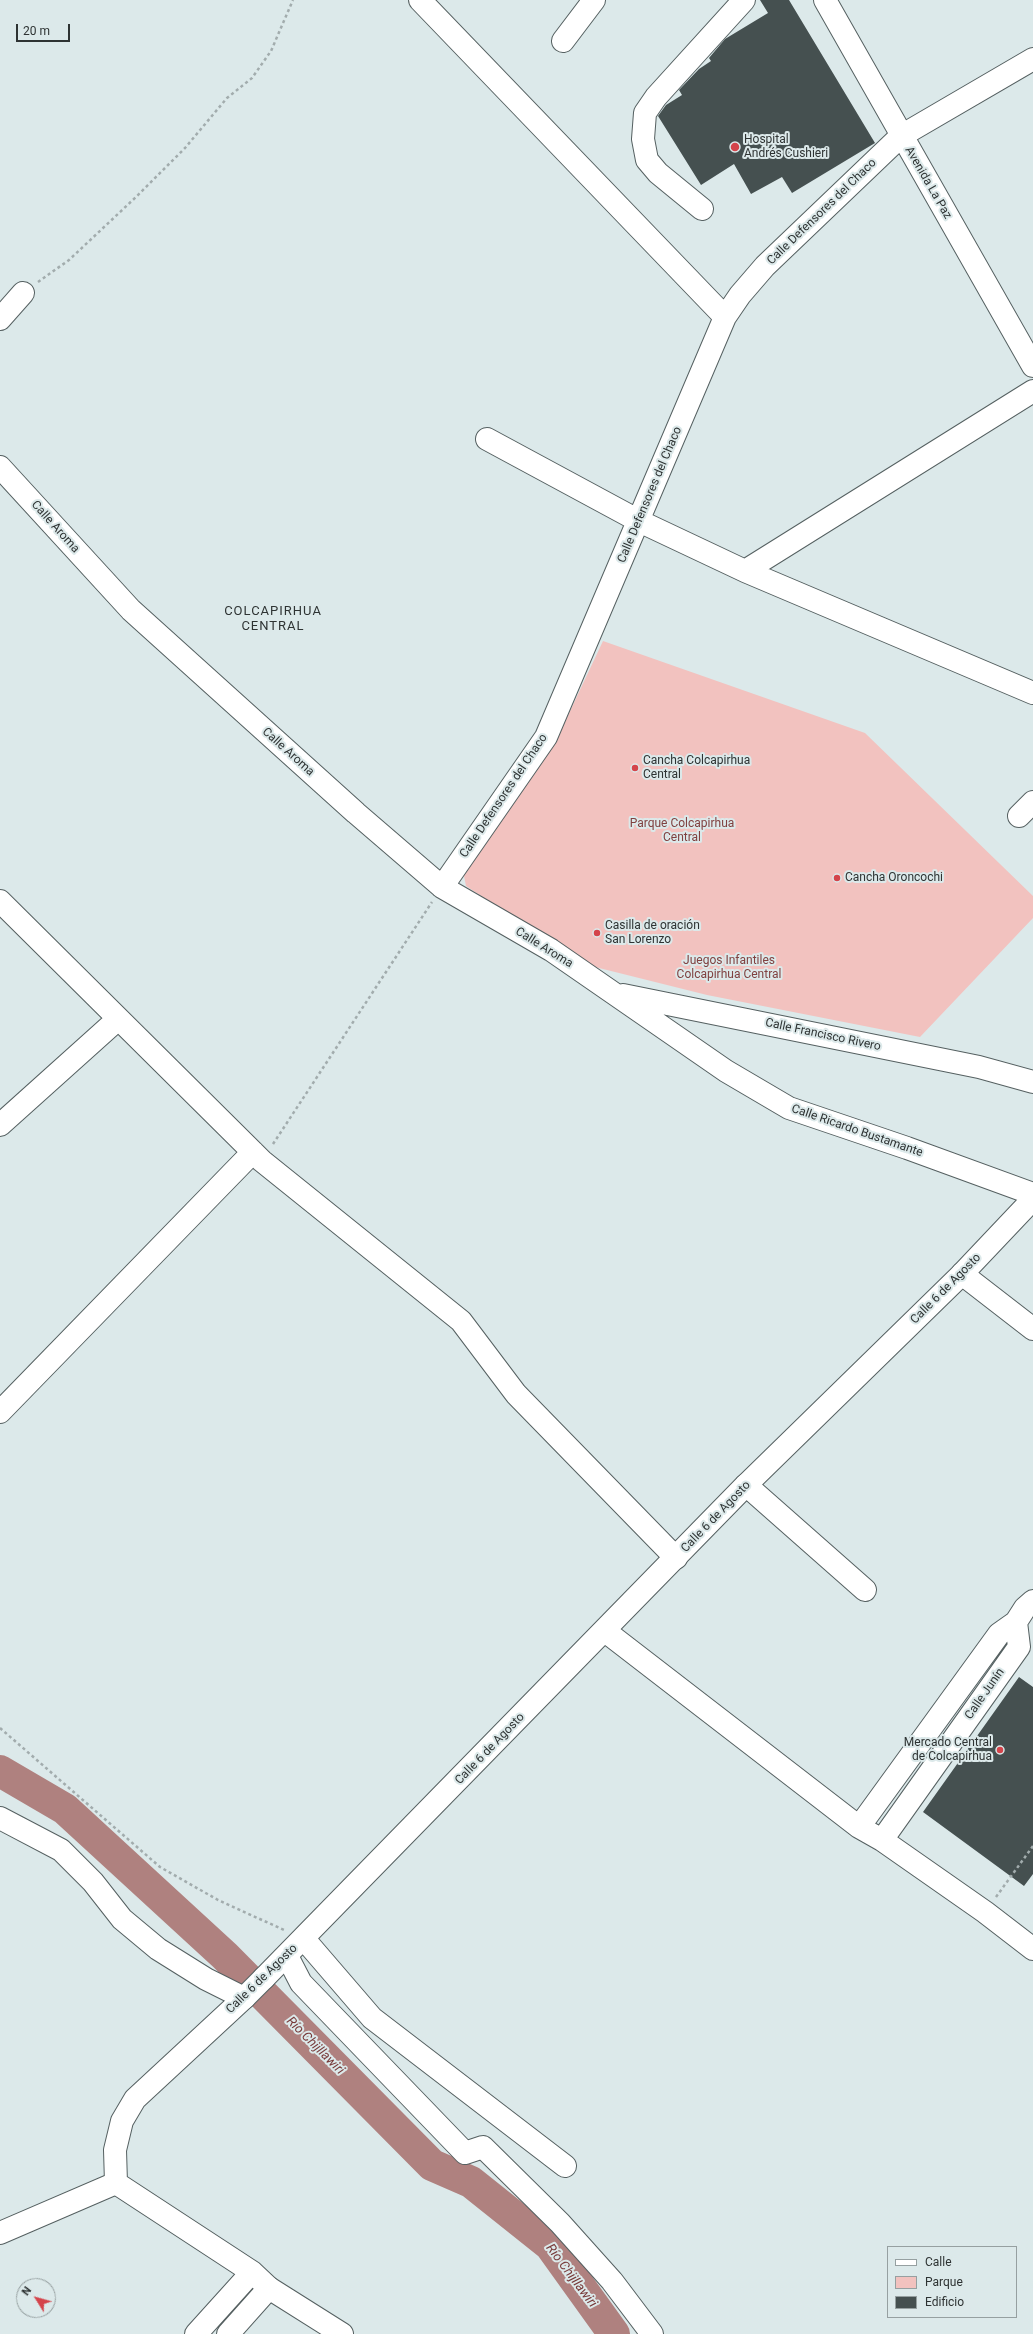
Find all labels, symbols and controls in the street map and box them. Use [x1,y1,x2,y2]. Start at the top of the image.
scale bar [18,16,72,42]
text: 20 m [23,24,50,38]
place label: Hospital Andrés Cushieri [744,133,828,161]
marker: Hospital Andrés Cushieri [729,141,741,153]
street label: Avenida La Paz [901,144,955,222]
street label: Calle Defensores del Chaco [764,156,880,268]
street label: Calle Defensores del Chaco [615,425,685,565]
street label: Calle Aroma [28,498,82,556]
district label: COLCAPIRHUA CENTRAL [224,604,322,635]
street label: Calle Aroma [259,725,317,779]
street label: Calle Defensores del Chaco [457,731,551,861]
place label: Cancha Colcapirhua Central [643,754,750,782]
marker: Cancha Colcapirhua Central [630,763,640,773]
park label: Parque Colcapirhua Central [630,817,734,845]
place label: Cancha Oroncochi [845,871,943,885]
marker: Cancha Oroncochi [832,873,842,883]
place label: Casilla de oración San Lorenzo [605,919,700,947]
street label: Calle Aroma [513,925,575,971]
marker: Casilla de oración San Lorenzo [592,928,602,938]
park label: Juegos Infantiles Colcapirhua Central [677,954,781,982]
street label: Calle Francisco Rivero [764,1016,882,1054]
street label: Calle Ricardo Bustamante [789,1102,925,1160]
street label: Calle 6 de Agosto [908,1251,984,1327]
street label: Calle 6 de Agosto [678,1478,754,1556]
street label: Calle Junín [962,1666,1008,1722]
street label: Calle 6 de Agosto [452,1710,528,1788]
place label: Mercado Central de Colcapirhua [904,1736,992,1764]
marker: Mercado Central de Colcapirhua [995,1745,1005,1755]
street label: Calle 6 de Agosto [223,1941,301,2017]
water label: Río Chijllawiri [283,2014,347,2078]
water label: Río Chijllawiri [542,2241,600,2311]
legend [887,2246,1017,2318]
text: Calle [925,2255,952,2269]
text: Parque [925,2275,963,2289]
north arrow [16,2278,56,2318]
text: N [19,2284,34,2298]
text: Edificio [925,2295,964,2309]

